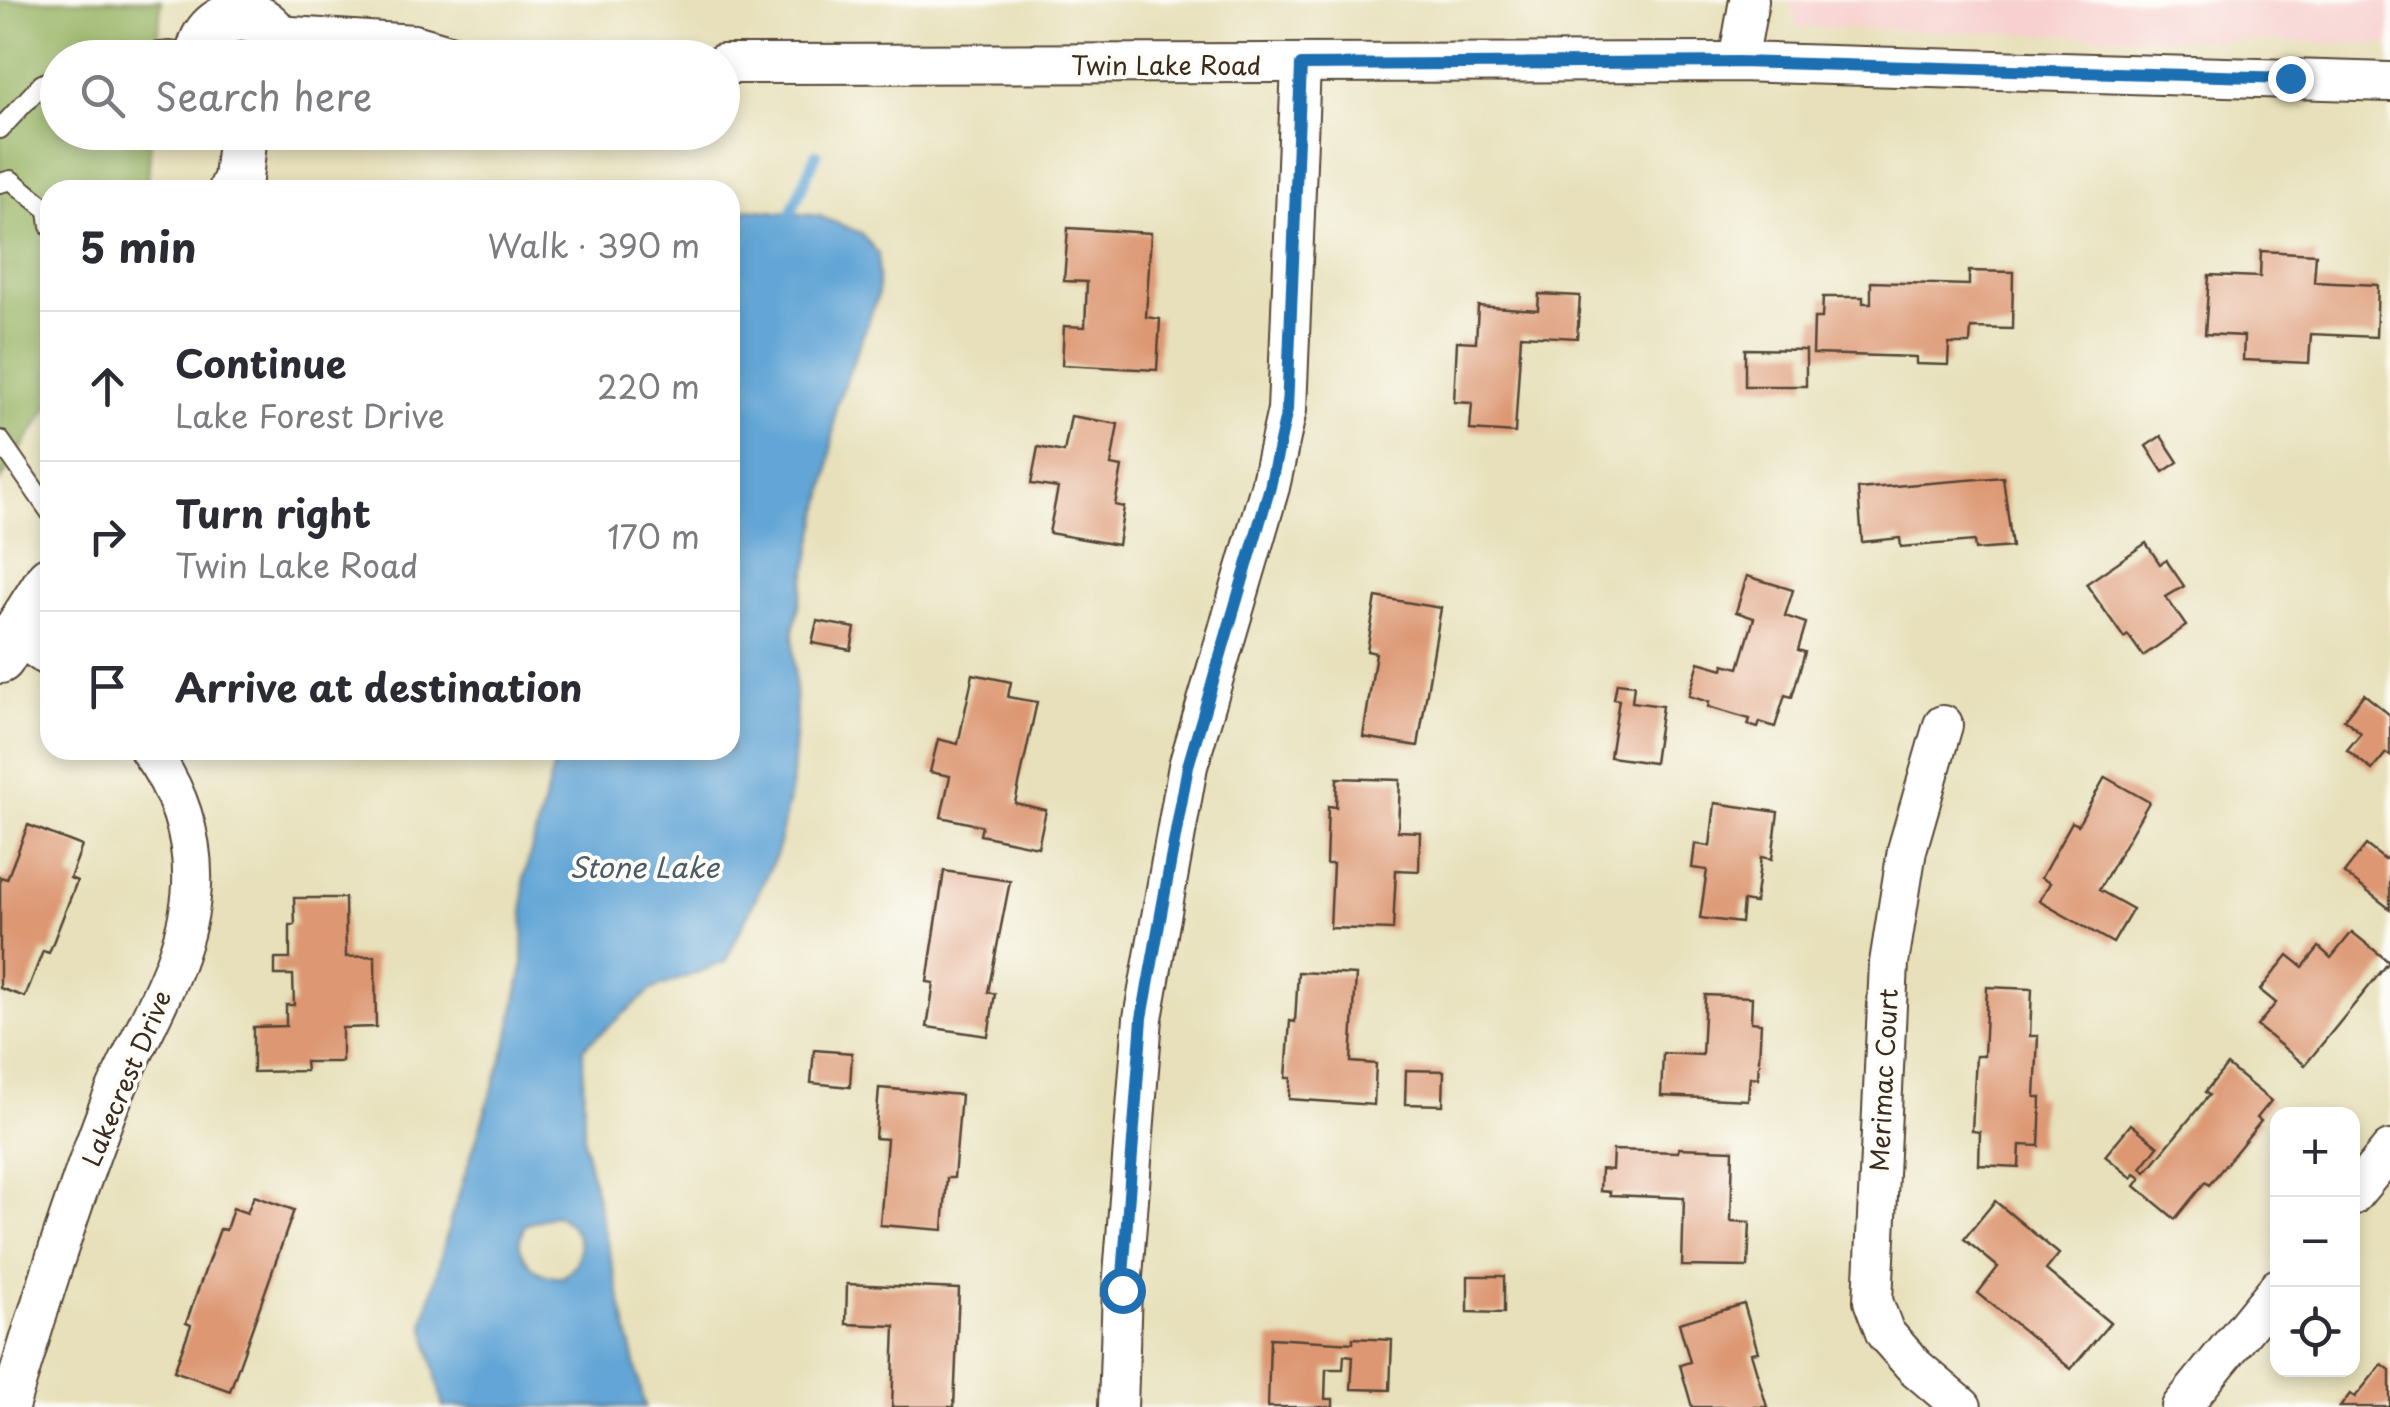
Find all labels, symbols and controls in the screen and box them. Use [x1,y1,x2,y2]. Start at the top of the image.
search box [40,40,740,150]
street label: Twin Lake Road [1071,46,1261,84]
route end [2268,56,2314,102]
text: Search here [155,67,372,124]
icon: search [75,68,130,123]
text: 5 min [80,214,197,277]
text: Walk · 390 m [488,221,700,269]
text: Continue [175,334,346,391]
icon: ahead [80,359,135,414]
text: 220 m [597,362,700,410]
text: Lake Forest Drive [175,391,445,439]
text: Turn right [175,484,371,541]
icon: right [80,509,135,564]
text: 170 m [607,512,700,560]
text: Twin Lake Road [175,541,419,589]
text: Arrive at destination [175,658,583,715]
icon: arrive [80,659,135,714]
water label: Stone Lake [569,845,721,888]
street label: Lakecrest Drive [72,984,180,1172]
street label: Merimac Court [1859,987,1907,1173]
map controls [2270,1107,2360,1377]
button: + [2270,1107,2360,1197]
button: − [2270,1197,2360,1287]
route start [1100,1268,1146,1314]
button: locate [2270,1287,2360,1377]

